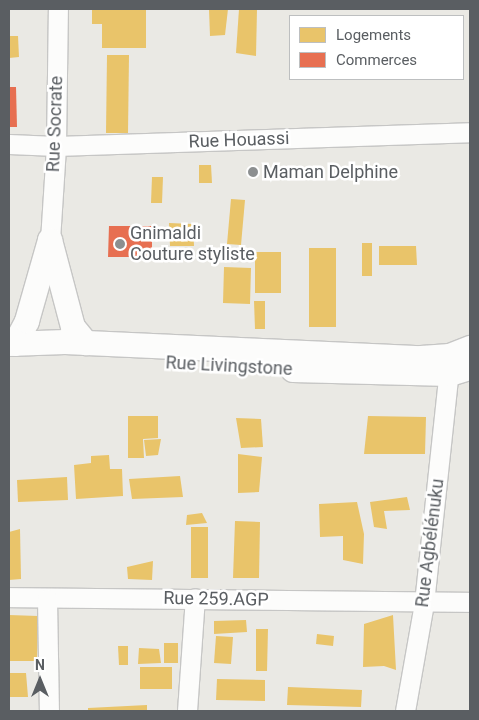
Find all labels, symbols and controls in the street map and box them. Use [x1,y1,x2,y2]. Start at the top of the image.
legend [289,15,464,80]
text: Logements [336,26,411,44]
text: Commerces [336,51,417,69]
street label: Rue Socrate [43,75,67,173]
street label: Rue Houassi [188,127,290,153]
place label: Maman Delphine [263,161,398,183]
marker: Maman Delphine [247,166,259,178]
place label: Gnimaldi Couture styliste [130,223,255,266]
marker: Gnimaldi Couture styliste [114,238,126,250]
street label: Rue Livingstone [165,352,293,380]
street label: Rue Agbélénuku [411,477,449,609]
street label: Rue 259.AGP [163,587,269,611]
north arrow [15,655,65,705]
text: N [35,657,45,673]

